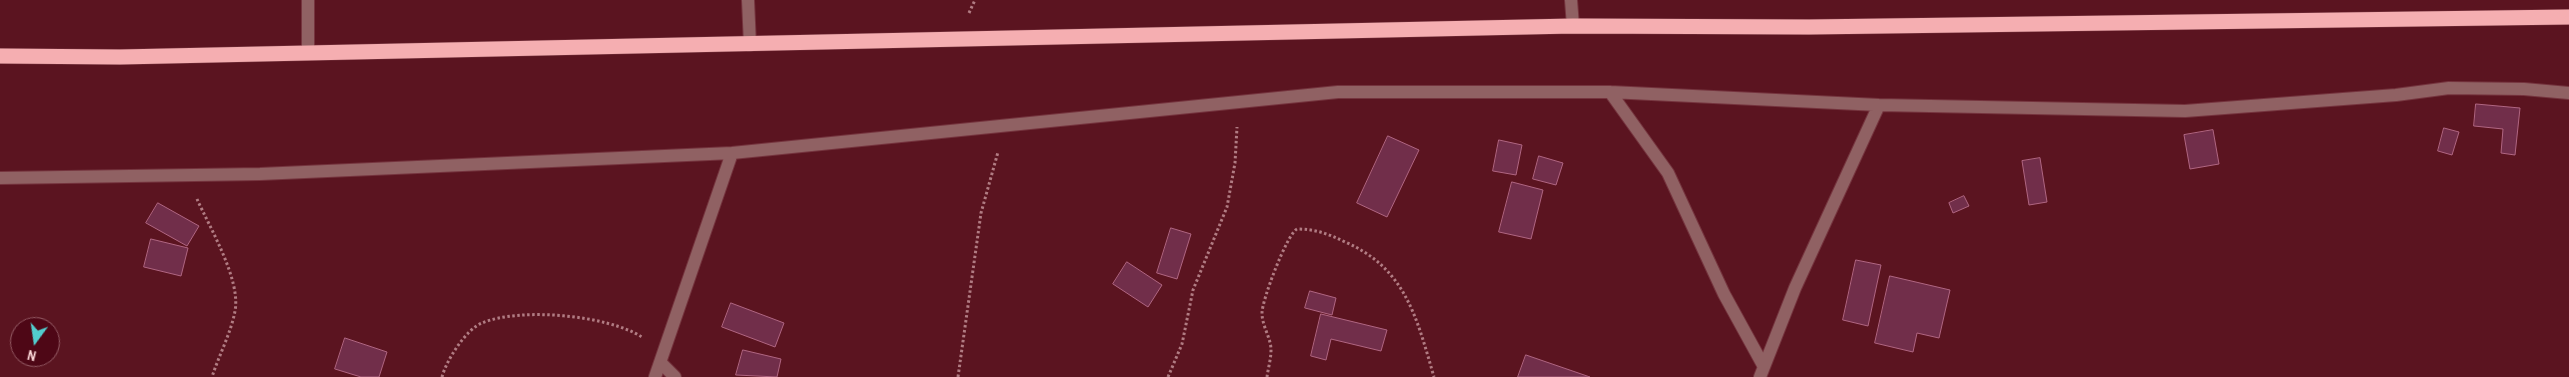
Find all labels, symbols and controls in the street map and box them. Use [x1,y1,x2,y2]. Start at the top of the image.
north arrow [10,317,60,367]
text: N [25,346,38,365]

